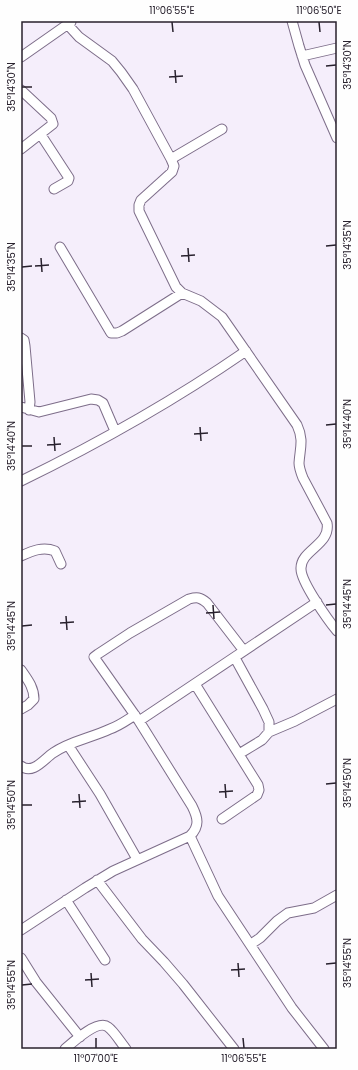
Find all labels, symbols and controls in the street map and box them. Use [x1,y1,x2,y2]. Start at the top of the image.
text: 11°06'55"E [149,3,195,18]
text: 11°06'50"E [296,3,342,18]
text: 35°14'30"N [340,40,355,90]
text: 35°14'30"N [4,62,19,112]
text: 35°14'35"N [340,220,355,270]
text: 35°14'35"N [4,242,19,292]
text: 35°14'40"N [340,399,355,449]
text: 35°14'40"N [4,421,19,471]
text: 35°14'45"N [340,579,355,629]
text: 35°14'45"N [4,601,19,651]
text: 35°14'50"N [340,758,355,808]
text: 35°14'50"N [4,780,19,830]
text: 35°14'55"N [340,938,355,988]
text: 35°14'55"N [4,960,19,1010]
text: 11°07'00"E [74,1051,118,1066]
text: 11°06'55"E [221,1051,267,1066]

